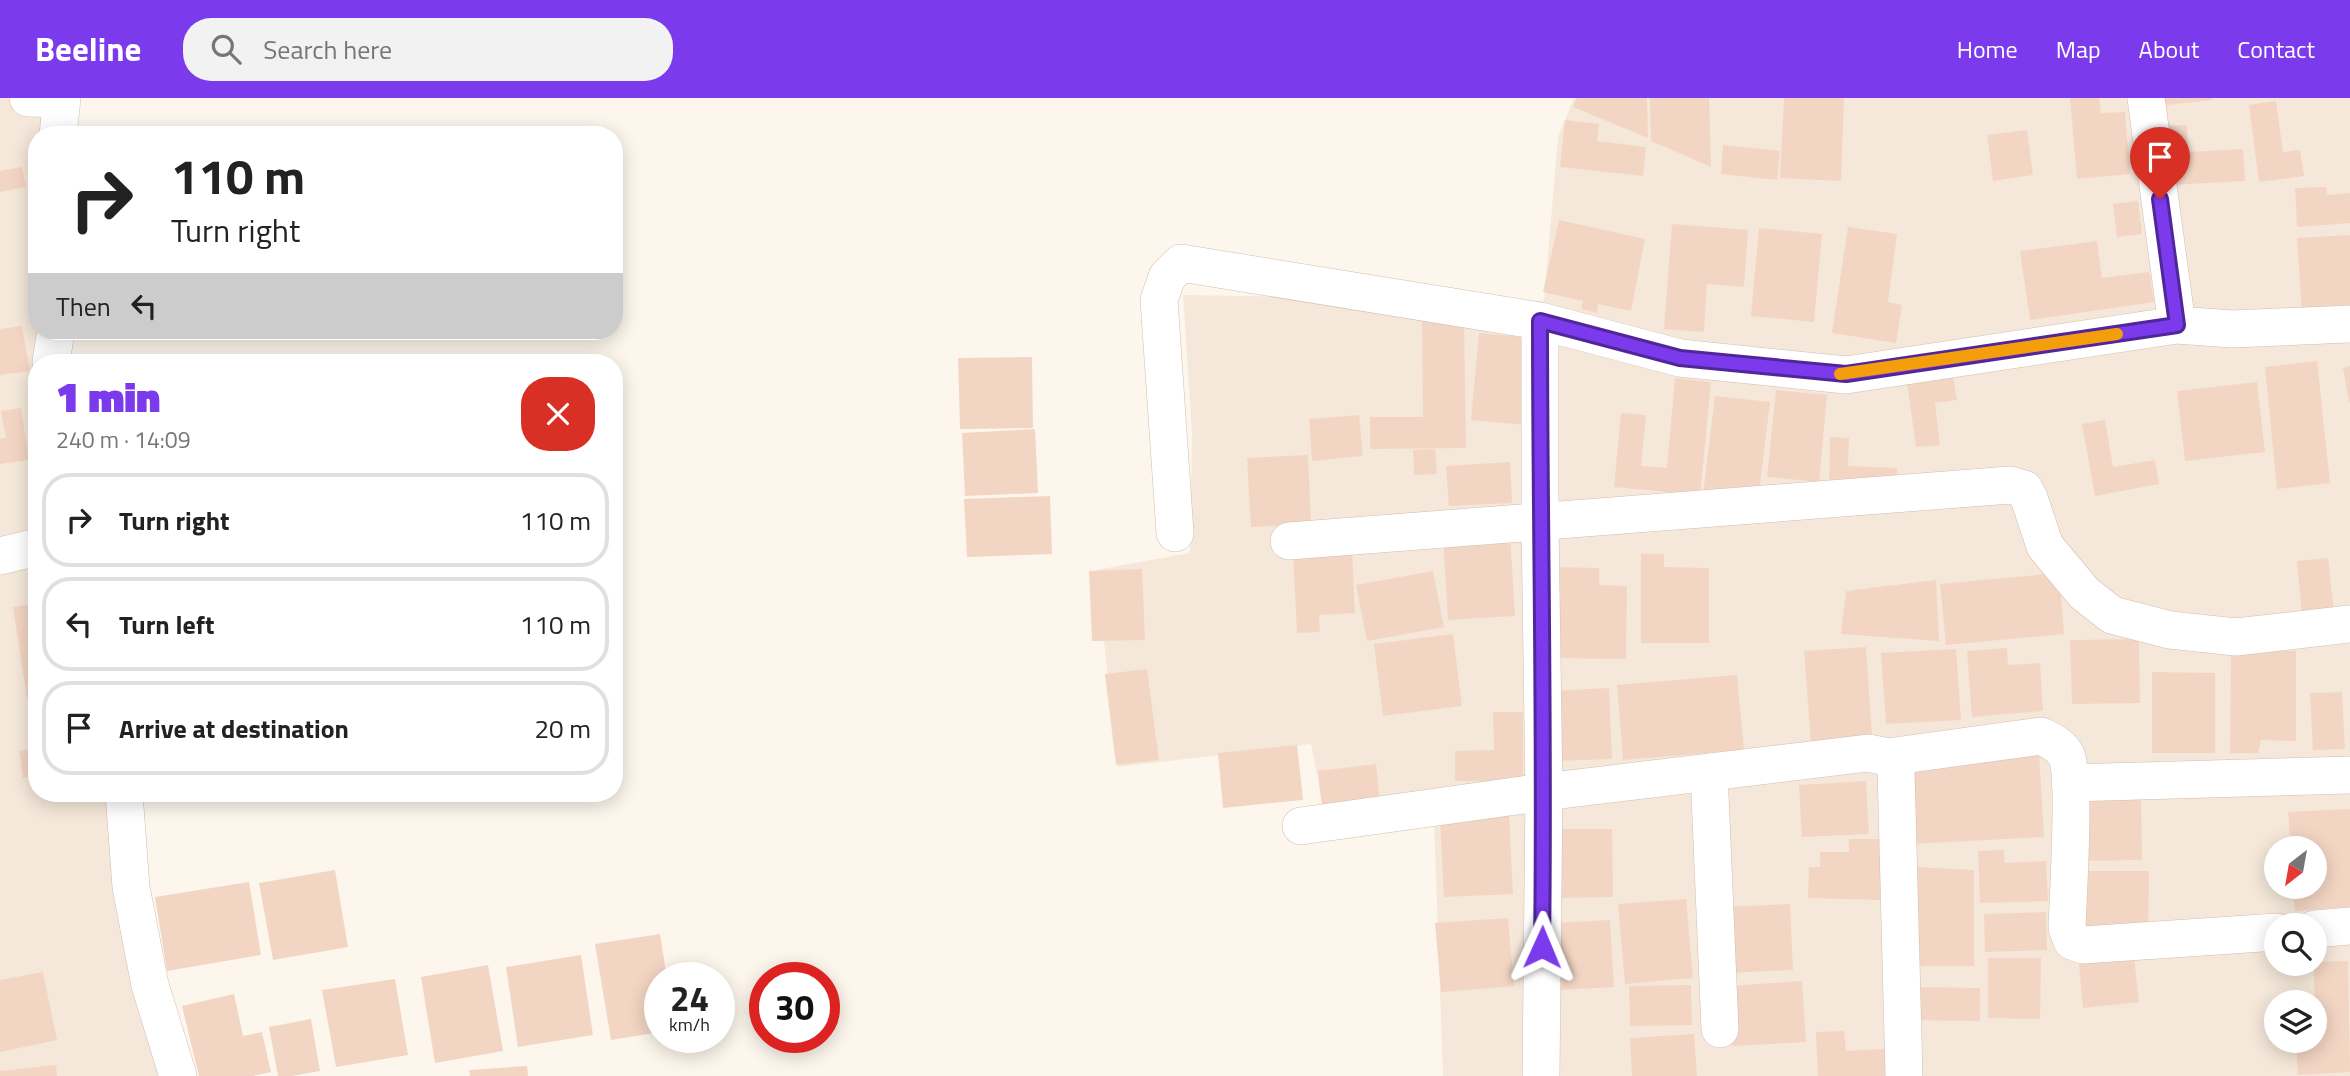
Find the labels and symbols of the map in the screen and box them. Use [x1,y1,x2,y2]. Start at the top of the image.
pin [2130,127,2190,199]
north arrow [2264,836,2328,900]
position arrow [1505,910,1579,984]
speed limit sign: 30 [749,962,840,1053]

